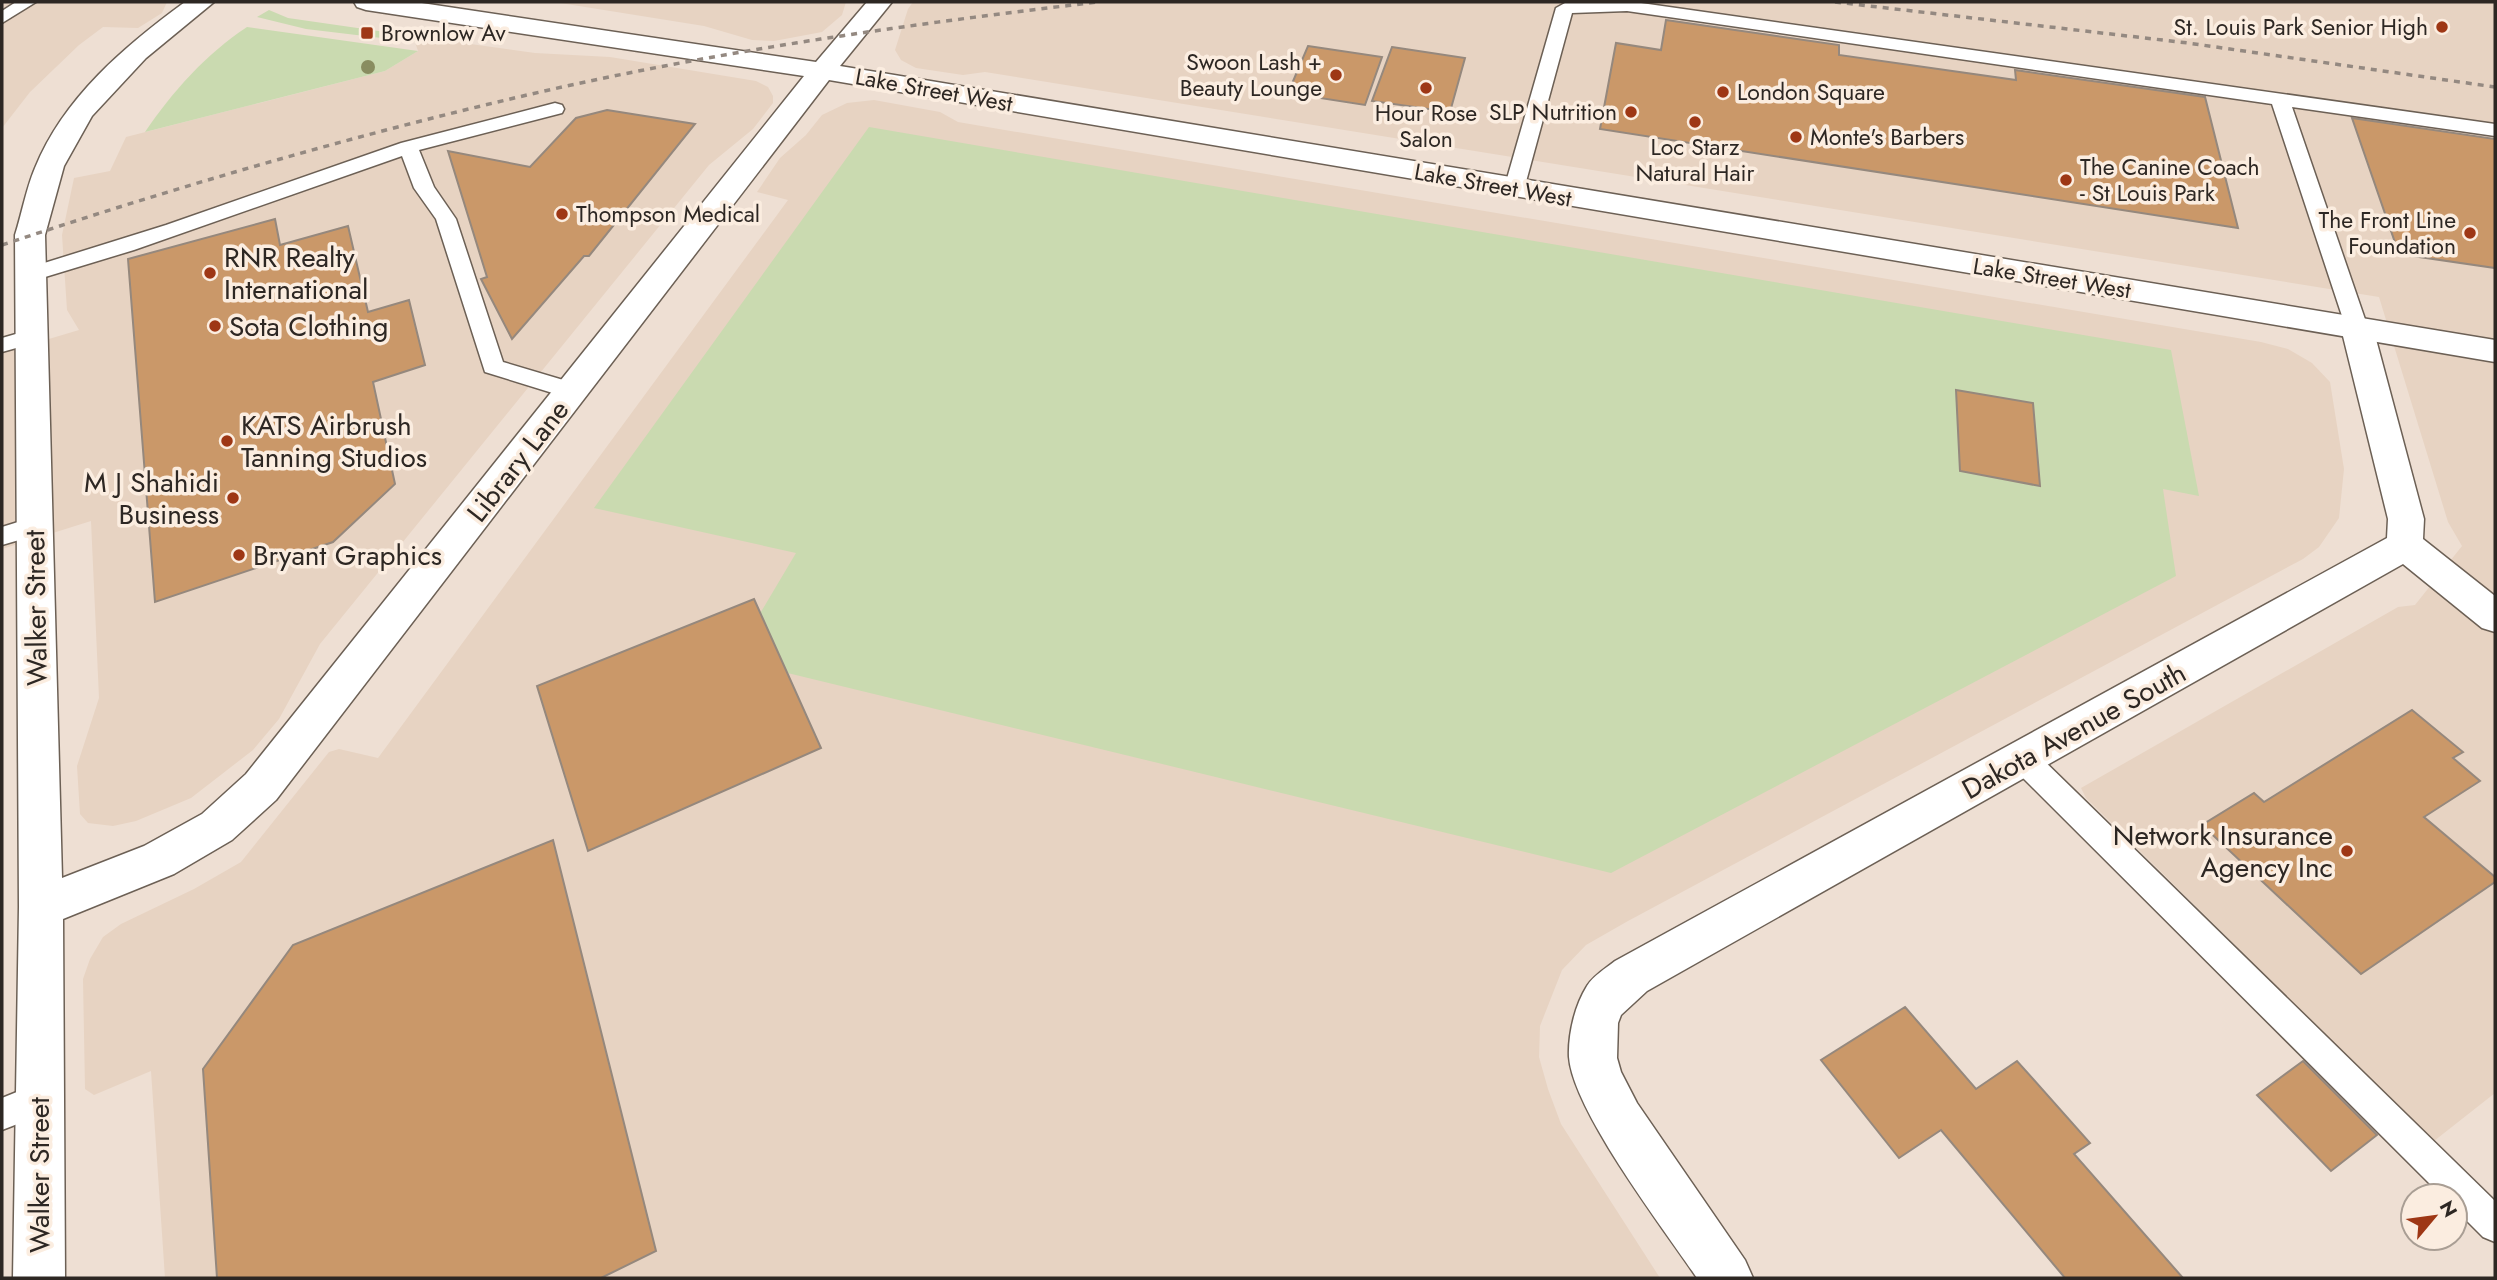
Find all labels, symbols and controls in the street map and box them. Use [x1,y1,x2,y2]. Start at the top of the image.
place label: St. Louis Park Senior High [2174,10,2428,44]
place label: Brownlow Av [381,16,506,50]
marker: St. Louis Park Senior High [2434,19,2450,35]
marker: Brownlow Av [359,25,375,41]
place label: Swoon Lash + Beauty Lounge [1180,45,1322,105]
street label: Lake Street West [853,59,1016,121]
marker: Swoon Lash + Beauty Lounge [1328,67,1344,83]
place label: London Square [1737,75,1885,109]
marker: Hour Rose Salon [1418,80,1434,96]
marker: London Square [1715,84,1731,100]
place label: SLP Nutrition [1489,95,1617,129]
place label: Hour Rose Salon [1375,96,1477,156]
marker: SLP Nutrition [1623,104,1639,120]
marker: Loc Starz Natural Hair [1687,114,1703,130]
place label: Monte's Barbers [1810,120,1964,154]
marker: Monte's Barbers [1788,129,1804,145]
place label: Loc Starz Natural Hair [1635,130,1755,190]
place label: The Canine Coach - St Louis Park [2080,150,2260,210]
street label: Lake Street West [1412,154,1575,216]
marker: The Canine Coach - St Louis Park [2058,172,2074,188]
place label: Thompson Medical [576,197,760,231]
place label: The Front Line Foundation [2319,203,2456,263]
marker: Thompson Medical [554,206,570,222]
marker: The Front Line Foundation [2462,225,2478,241]
place label: RNR Realty International [224,237,368,310]
street label: Lake Street West [1971,249,2134,307]
marker: RNR Realty International [202,265,218,281]
place label: Sota Clothing [229,306,389,347]
marker: Sota Clothing [207,318,223,334]
street label: Library Lane [457,391,579,531]
place label: KATS Airbrush Tanning Studios [241,405,427,478]
marker: KATS Airbrush Tanning Studios [219,433,235,449]
place label: M J Shahidi Business [84,462,219,535]
marker: M J Shahidi Business [225,490,241,506]
street label: Walker Street [14,529,58,686]
place label: Bryant Graphics [253,535,442,576]
marker: Bryant Graphics [231,547,247,563]
street label: Dakota Avenue South [1954,652,2194,810]
place label: Network Insurance Agency Inc [2113,815,2333,888]
marker: Network Insurance Agency Inc [2339,843,2355,859]
street label: Walker Street [19,1097,60,1253]
north arrow [2399,1182,2469,1252]
text: N [2433,1196,2464,1222]

